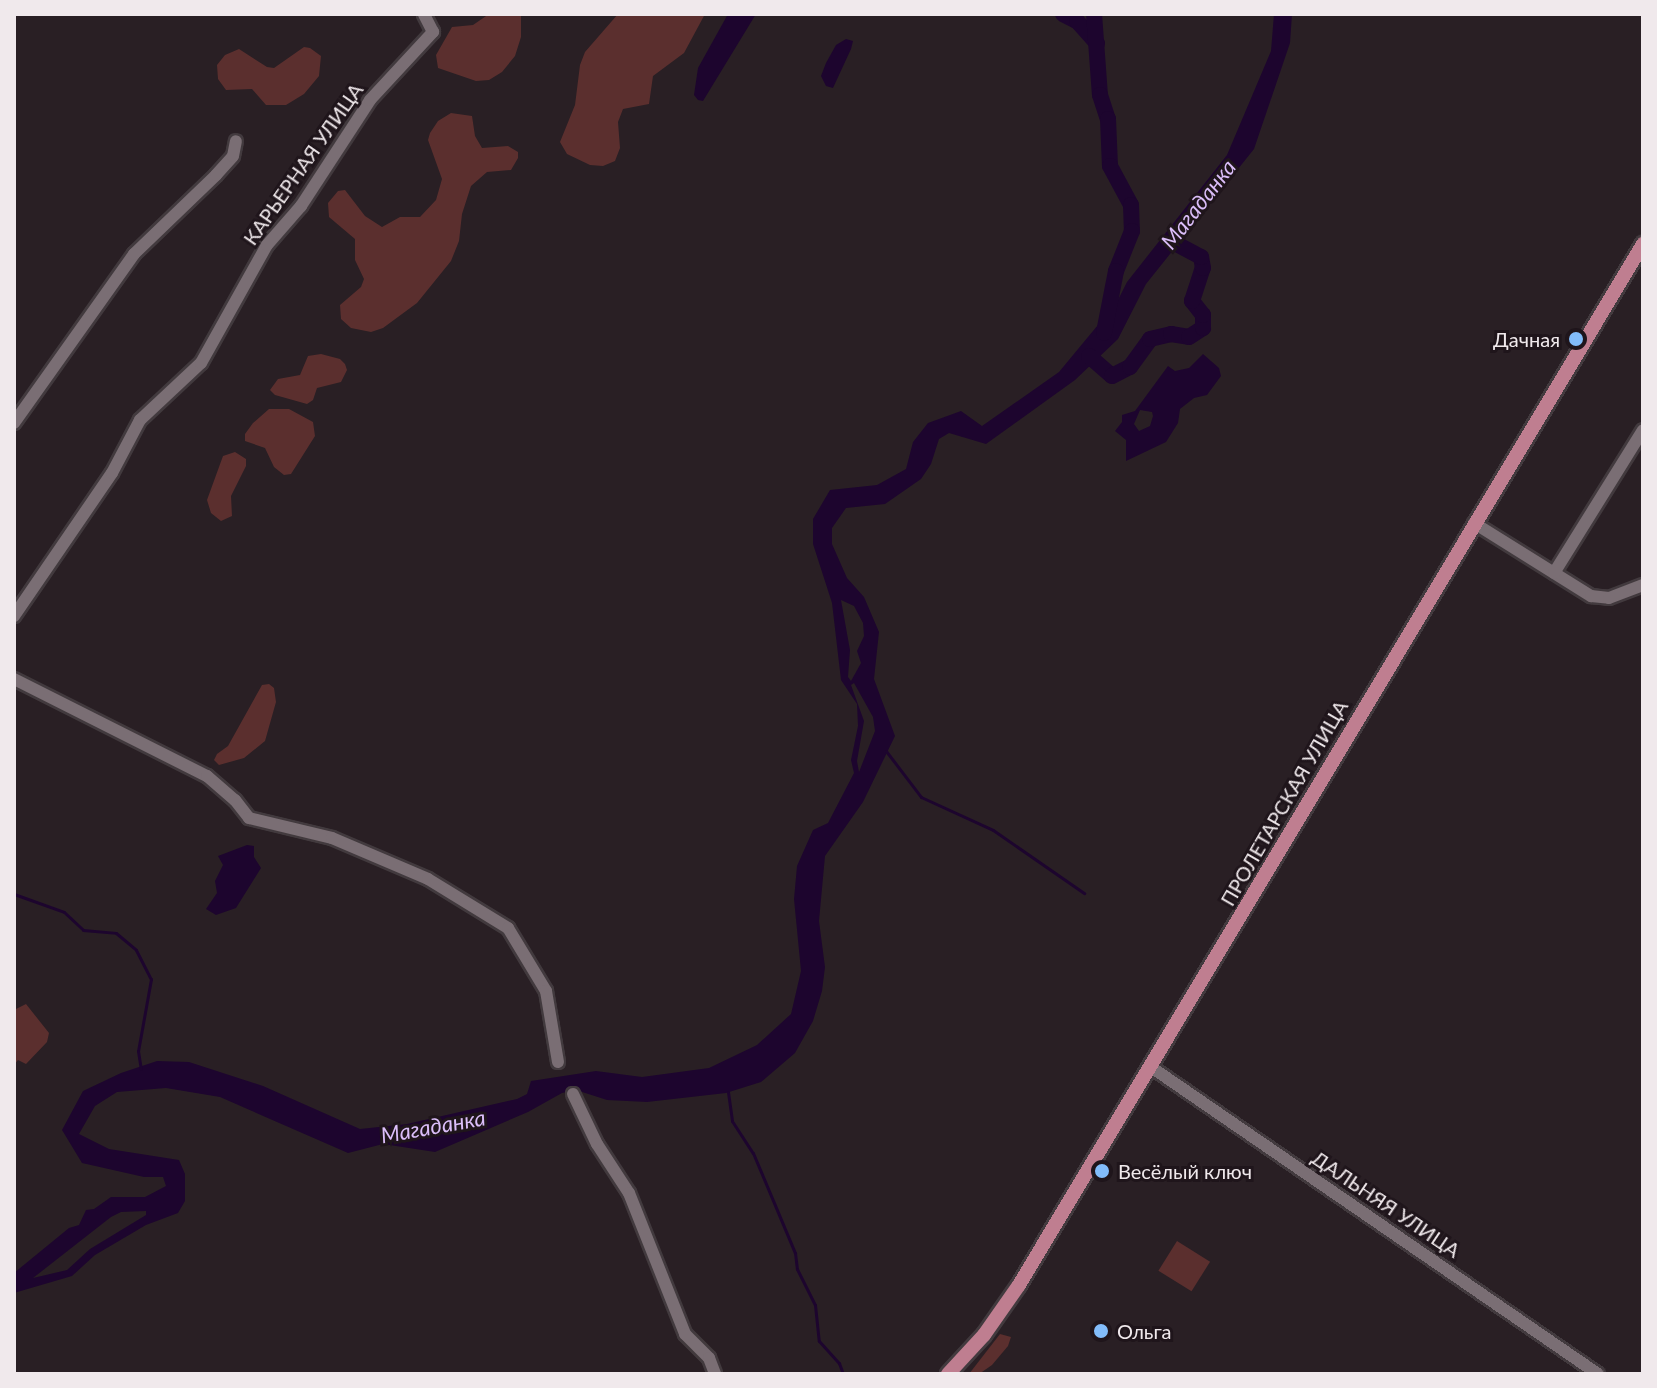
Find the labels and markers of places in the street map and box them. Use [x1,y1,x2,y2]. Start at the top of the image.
place label: Дачная [1493,327,1560,351]
marker: Дачная [1567,330,1585,348]
place label: Весёлый ключ [1118,1159,1252,1183]
marker: Весёлый ключ [1093,1162,1111,1180]
place label: Ольга [1117,1319,1171,1343]
marker: Ольга [1092,1322,1110,1340]

